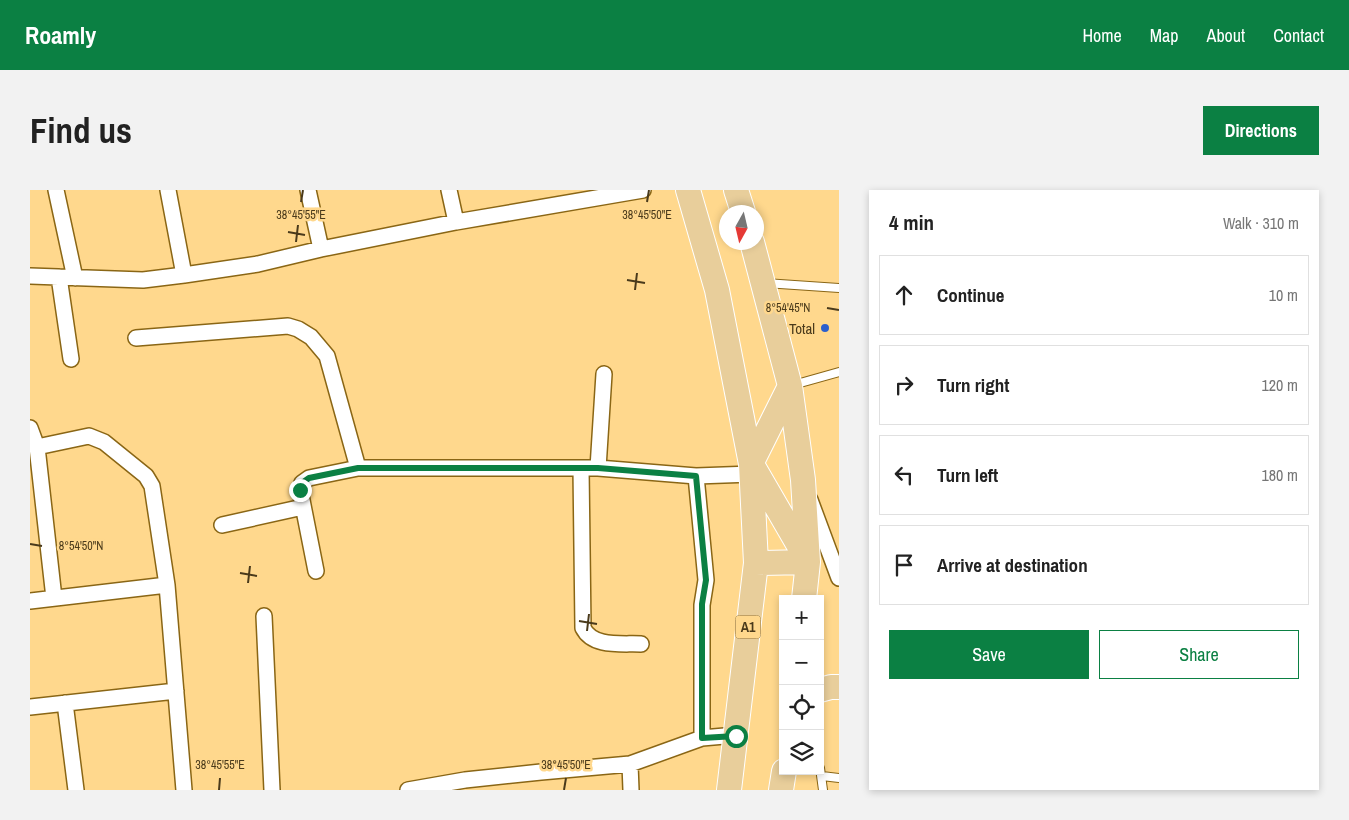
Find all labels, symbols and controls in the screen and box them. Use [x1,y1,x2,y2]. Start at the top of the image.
text: Roamly [25,19,96,51]
text: Home [1082,23,1122,48]
text: Map [1150,23,1179,48]
text: About [1207,23,1245,48]
text: Contact [1273,23,1324,48]
button: Directions [1203,106,1319,155]
text: Find us [30,107,132,154]
north arrow [719,205,764,250]
text: 38°45'55"E [276,207,326,223]
text: 38°45'50"E [622,207,672,223]
text: 4 min [889,208,934,237]
text: Walk · 310 m [1223,212,1299,234]
icon: ahead [890,281,918,309]
text: Continue [937,282,1005,308]
text: 10 m [1269,284,1298,306]
text: 8°54'45"N [766,300,810,316]
place label: Total [789,318,815,339]
marker: Total [819,322,831,334]
icon: right [890,371,918,399]
text: Turn right [937,372,1009,398]
text: 120 m [1262,374,1298,396]
icon: left [890,461,918,489]
text: Turn left [937,462,998,488]
text: 180 m [1262,464,1298,486]
route end [289,479,312,502]
text: 8°54'50"N [59,538,103,554]
icon: arrive [890,551,918,579]
text: Arrive at destination [937,552,1088,578]
map controls [779,595,824,775]
button: + [779,595,824,640]
road number: A1 [736,616,760,638]
button: Save [889,630,1089,679]
button: Share [1099,630,1299,679]
button: − [779,640,824,685]
button: locate [779,685,824,730]
route start [725,725,748,748]
button: layers [779,730,824,775]
text: 38°45'55"E [195,757,245,773]
text: 38°45'50"E [541,757,591,773]

